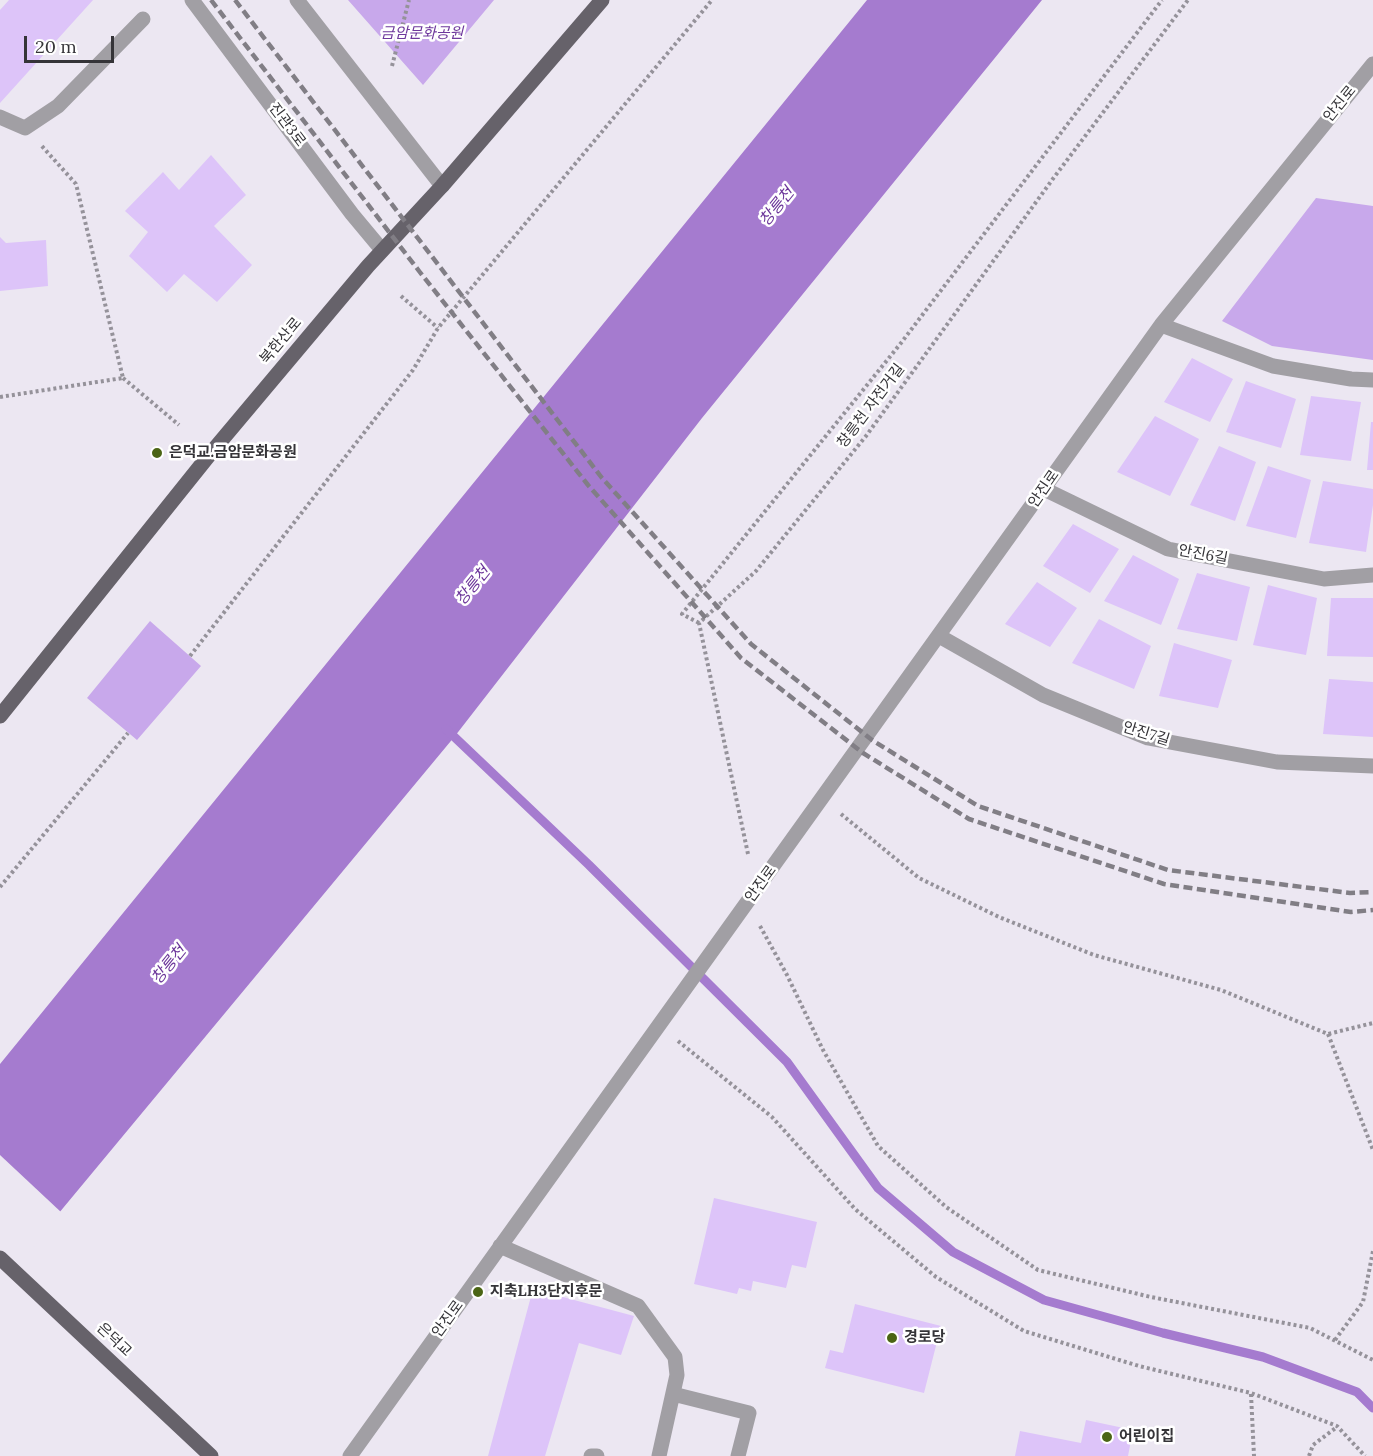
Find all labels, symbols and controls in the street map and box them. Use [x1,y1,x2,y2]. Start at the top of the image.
scale bar [27,24,117,62]
park label: 금암문화공원 [381,25,463,43]
text: 20 m [35,35,77,58]
street label: 안진로 [1320,82,1360,126]
street label: 진관3로 [265,100,309,150]
water label: 창릉천 [756,184,798,230]
street label: 북한산로 [256,314,306,368]
street label: 창릉천 자전거길 [834,360,908,452]
place label: 은덕교.금암문화공원 [169,444,297,462]
marker: 은덕교.금암문화공원 [150,446,164,460]
street label: 안진로 [1025,467,1063,511]
street label: 안진6길 [1177,541,1229,569]
water label: 창릉천 [452,563,494,609]
street label: 안진7길 [1120,718,1172,750]
street label: 안진로 [742,862,780,906]
water label: 창릉천 [148,942,190,988]
place label: 지축LH3단지후문 [490,1283,602,1301]
marker: 지축LH3단지후문 [471,1285,485,1299]
street label: 안진로 [429,1297,467,1341]
street label: 은덕교 [93,1319,135,1361]
place label: 경로당 [904,1329,945,1347]
marker: 경로당 [885,1331,899,1345]
place label: 어린이집 [1119,1428,1174,1446]
marker: 어린이집 [1100,1430,1114,1444]

